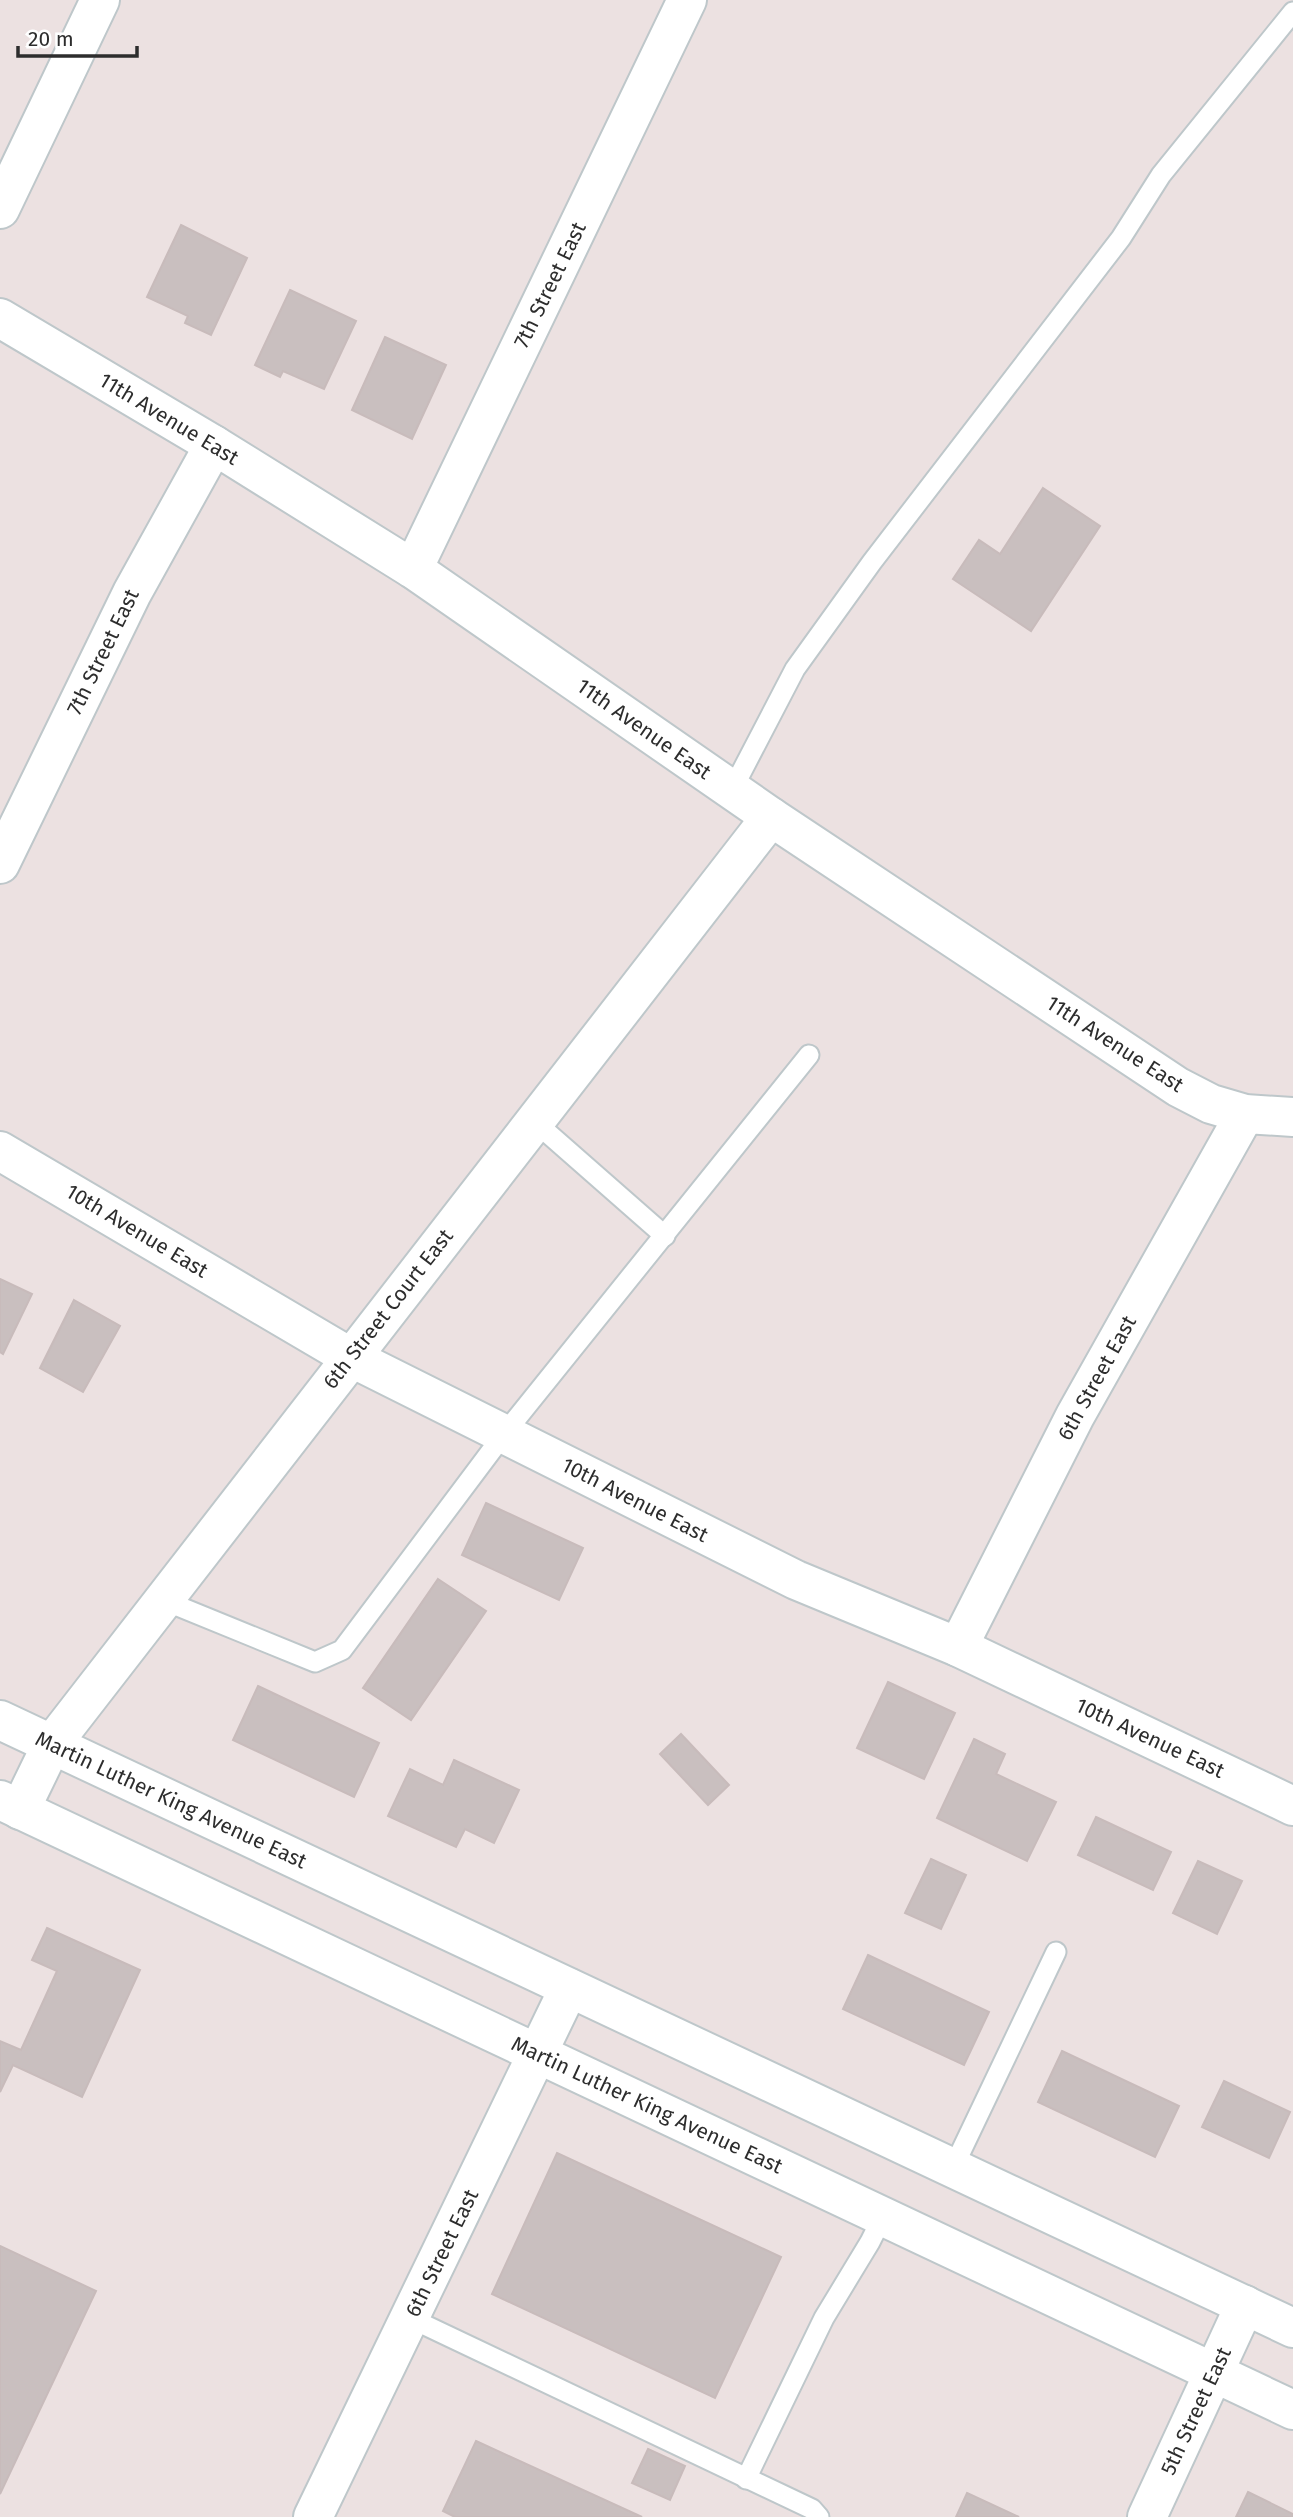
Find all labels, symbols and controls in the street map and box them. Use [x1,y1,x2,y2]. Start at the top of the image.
scale bar [18,14,136,58]
text: 20 m [28,26,74,52]
street label: 7th Street East [508,217,592,352]
street label: 11th Avenue East [95,367,244,471]
street label: 7th Street East [61,584,145,719]
street label: 11th Avenue East [572,673,717,785]
street label: 11th Avenue East [1042,990,1189,1098]
street label: 10th Avenue East [61,1178,213,1284]
street label: 6th Street Court East [317,1224,459,1394]
street label: 6th Street East [1052,1311,1142,1445]
street label: 10th Avenue East [557,1452,713,1548]
street label: 10th Avenue East [1071,1692,1229,1784]
street label: Martin Luther King Avenue East [31,1726,311,1875]
street label: Martin Luther King Avenue East [507,2031,787,2180]
street label: 6th Street East [400,2185,484,2321]
street label: 5th Street East [1155,2343,1237,2479]

